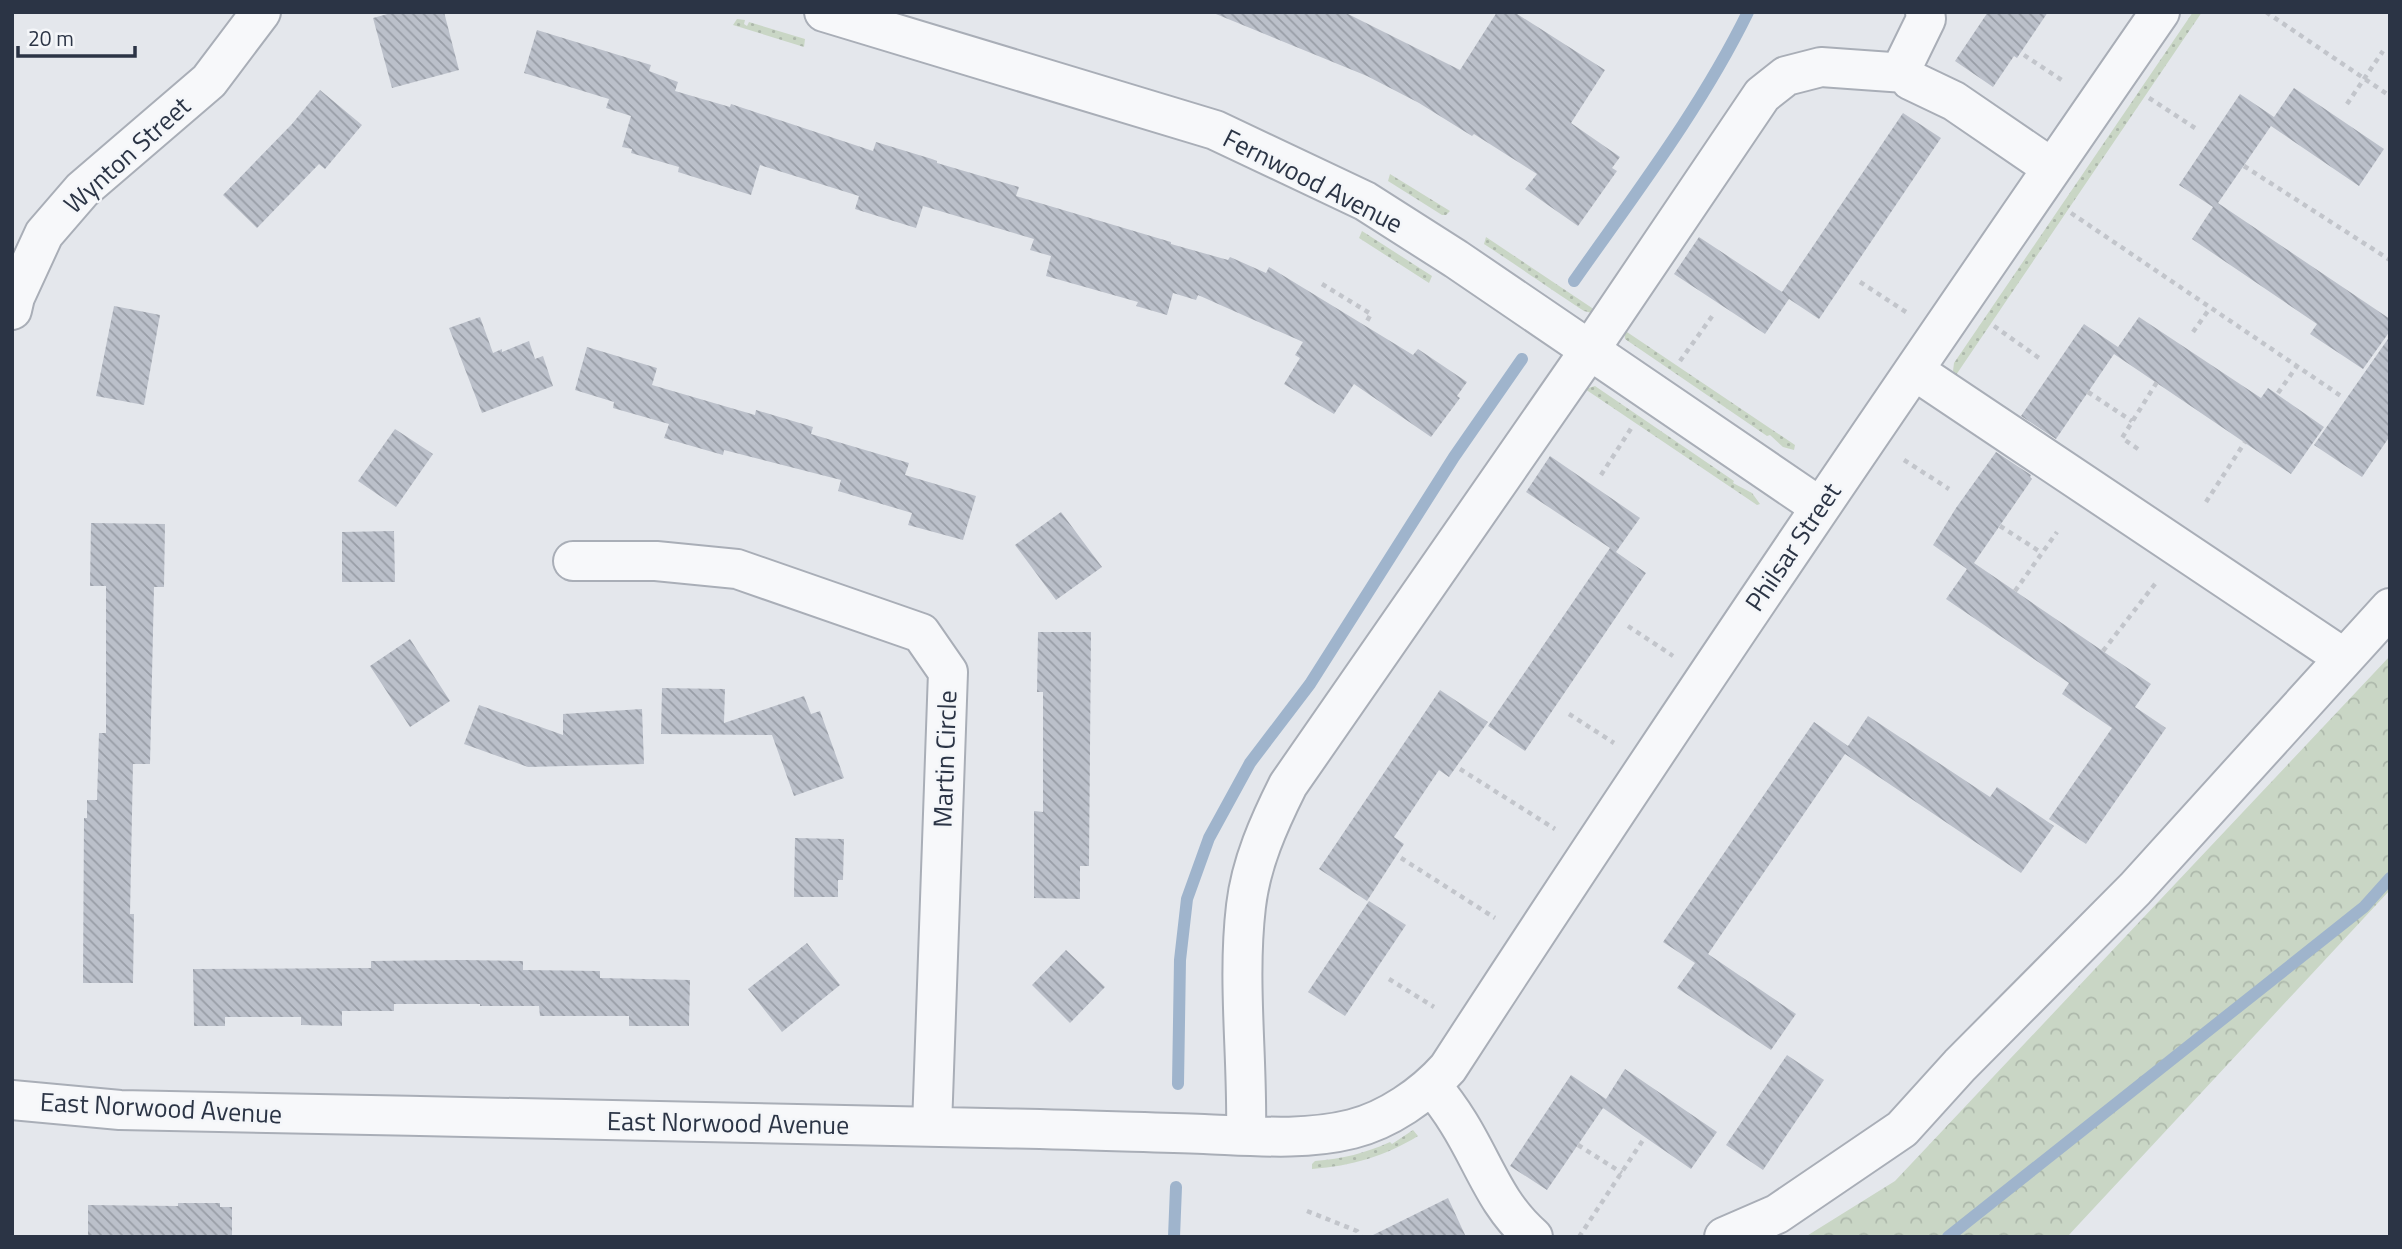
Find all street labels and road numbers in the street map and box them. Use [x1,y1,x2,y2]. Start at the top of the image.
street label: Wynton Street [55,87,199,222]
street label: Fernwood Avenue [1217,118,1410,243]
street label: Philsar Street [1735,474,1850,619]
street label: Martin Circle [923,690,966,828]
street label: East Norwood Avenue [39,1082,283,1133]
street label: East Norwood Avenue [606,1101,850,1144]

